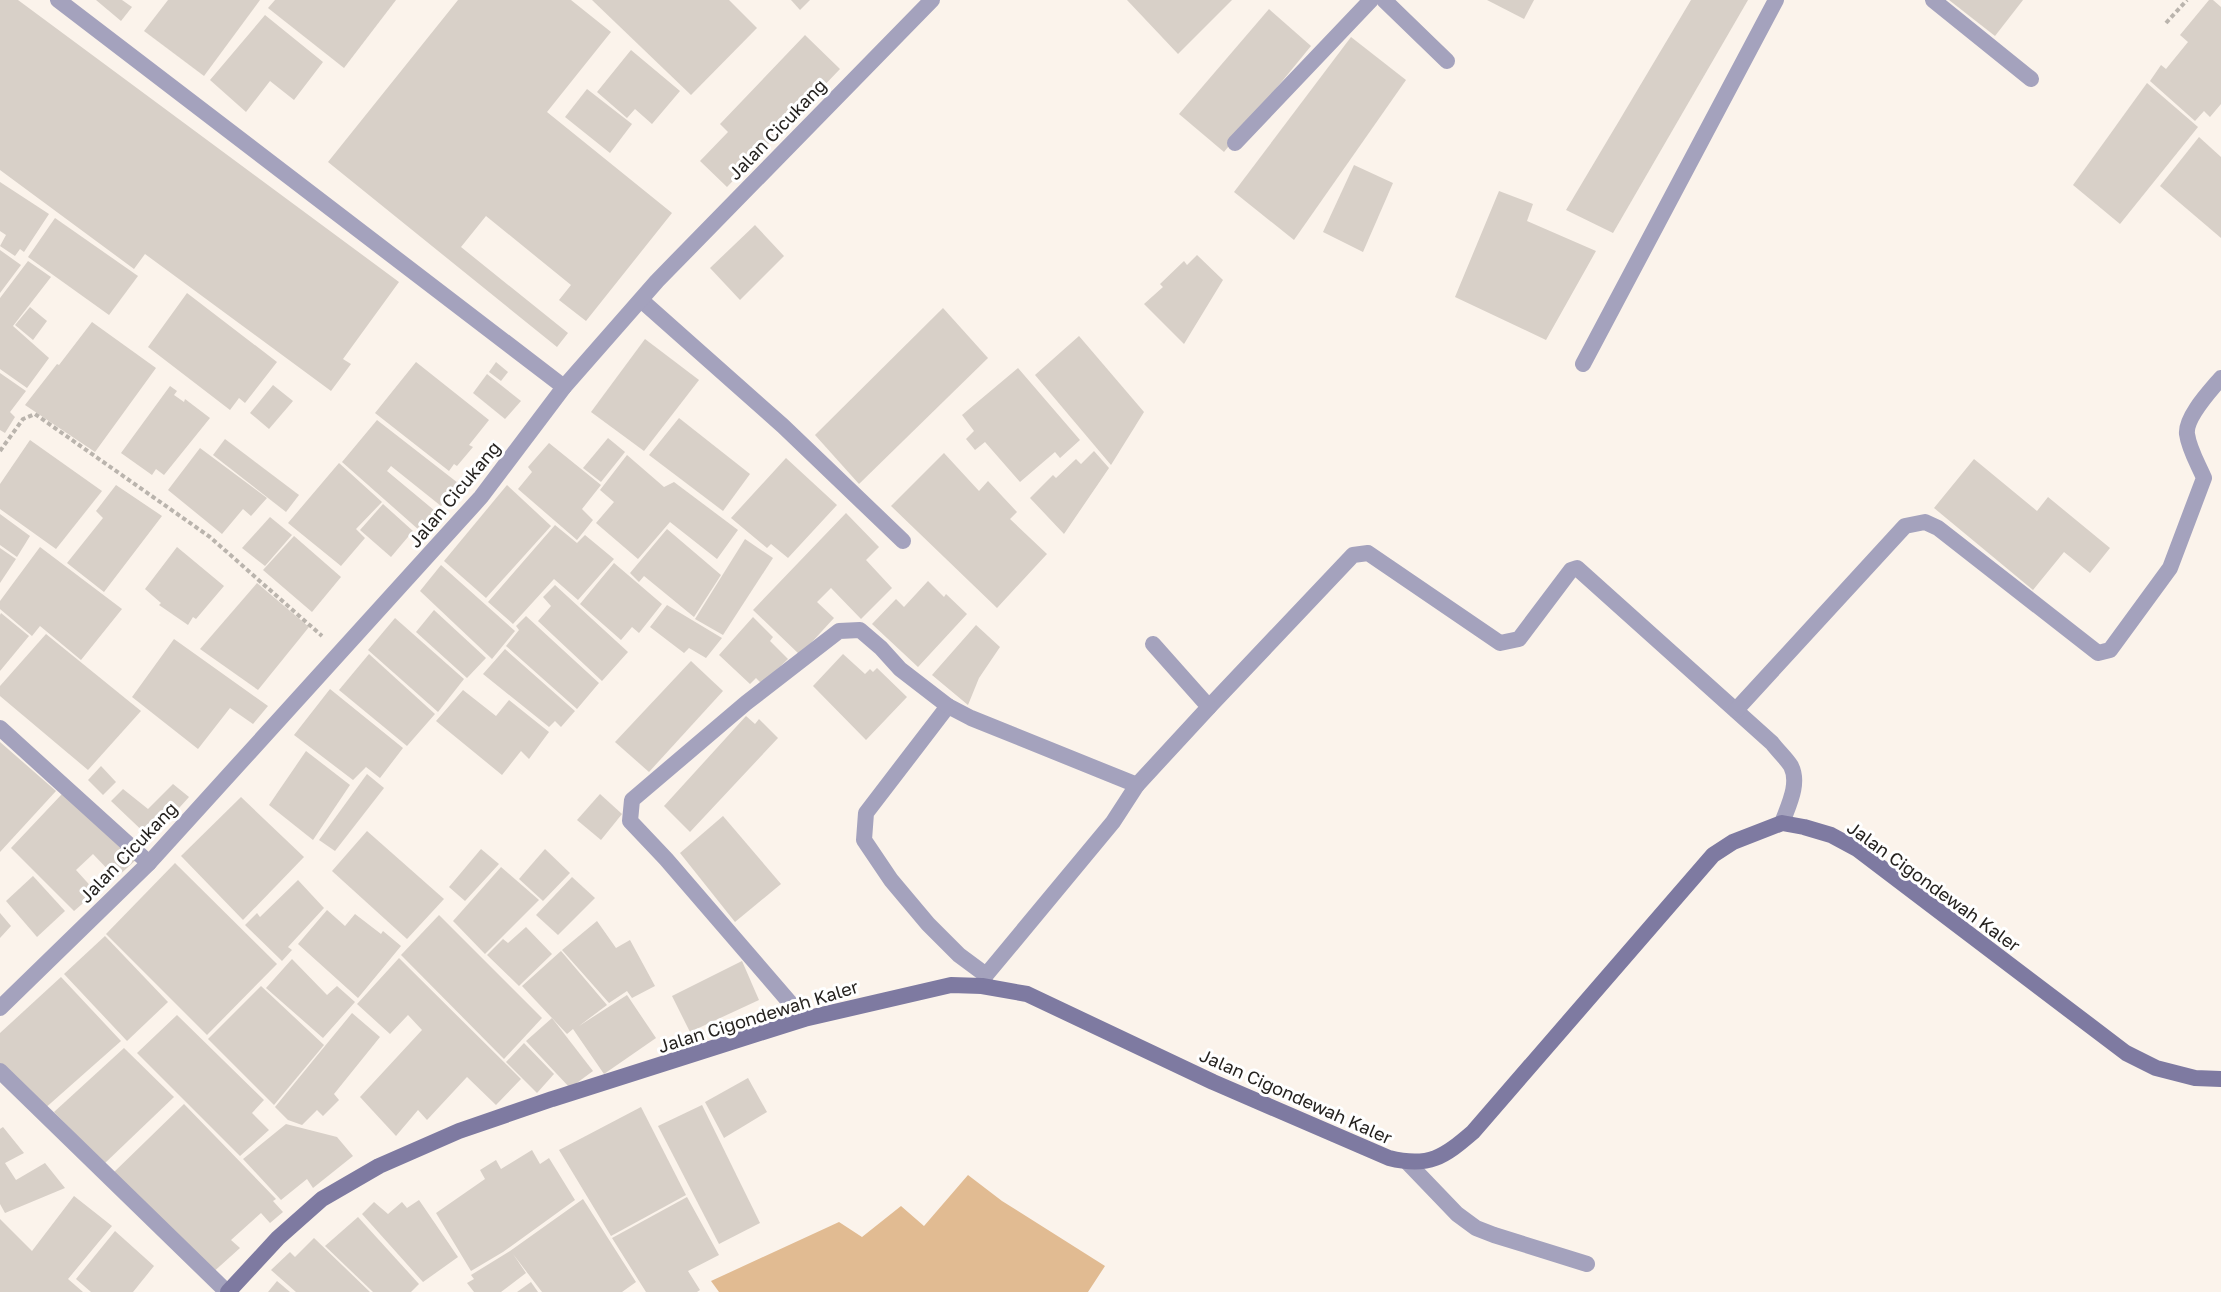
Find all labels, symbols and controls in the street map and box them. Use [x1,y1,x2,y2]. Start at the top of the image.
street label: Jalan Cicukang [723,74,831,184]
street label: Jalan Cicukang [403,436,505,552]
street label: Jalan Cicukang [74,797,182,907]
street label: Jalan Cigondewah Kaler [1843,816,2025,956]
street label: Jalan Cigondewah Kaler [655,975,861,1057]
street label: Jalan Cigondewah Kaler [1196,1044,1396,1148]

